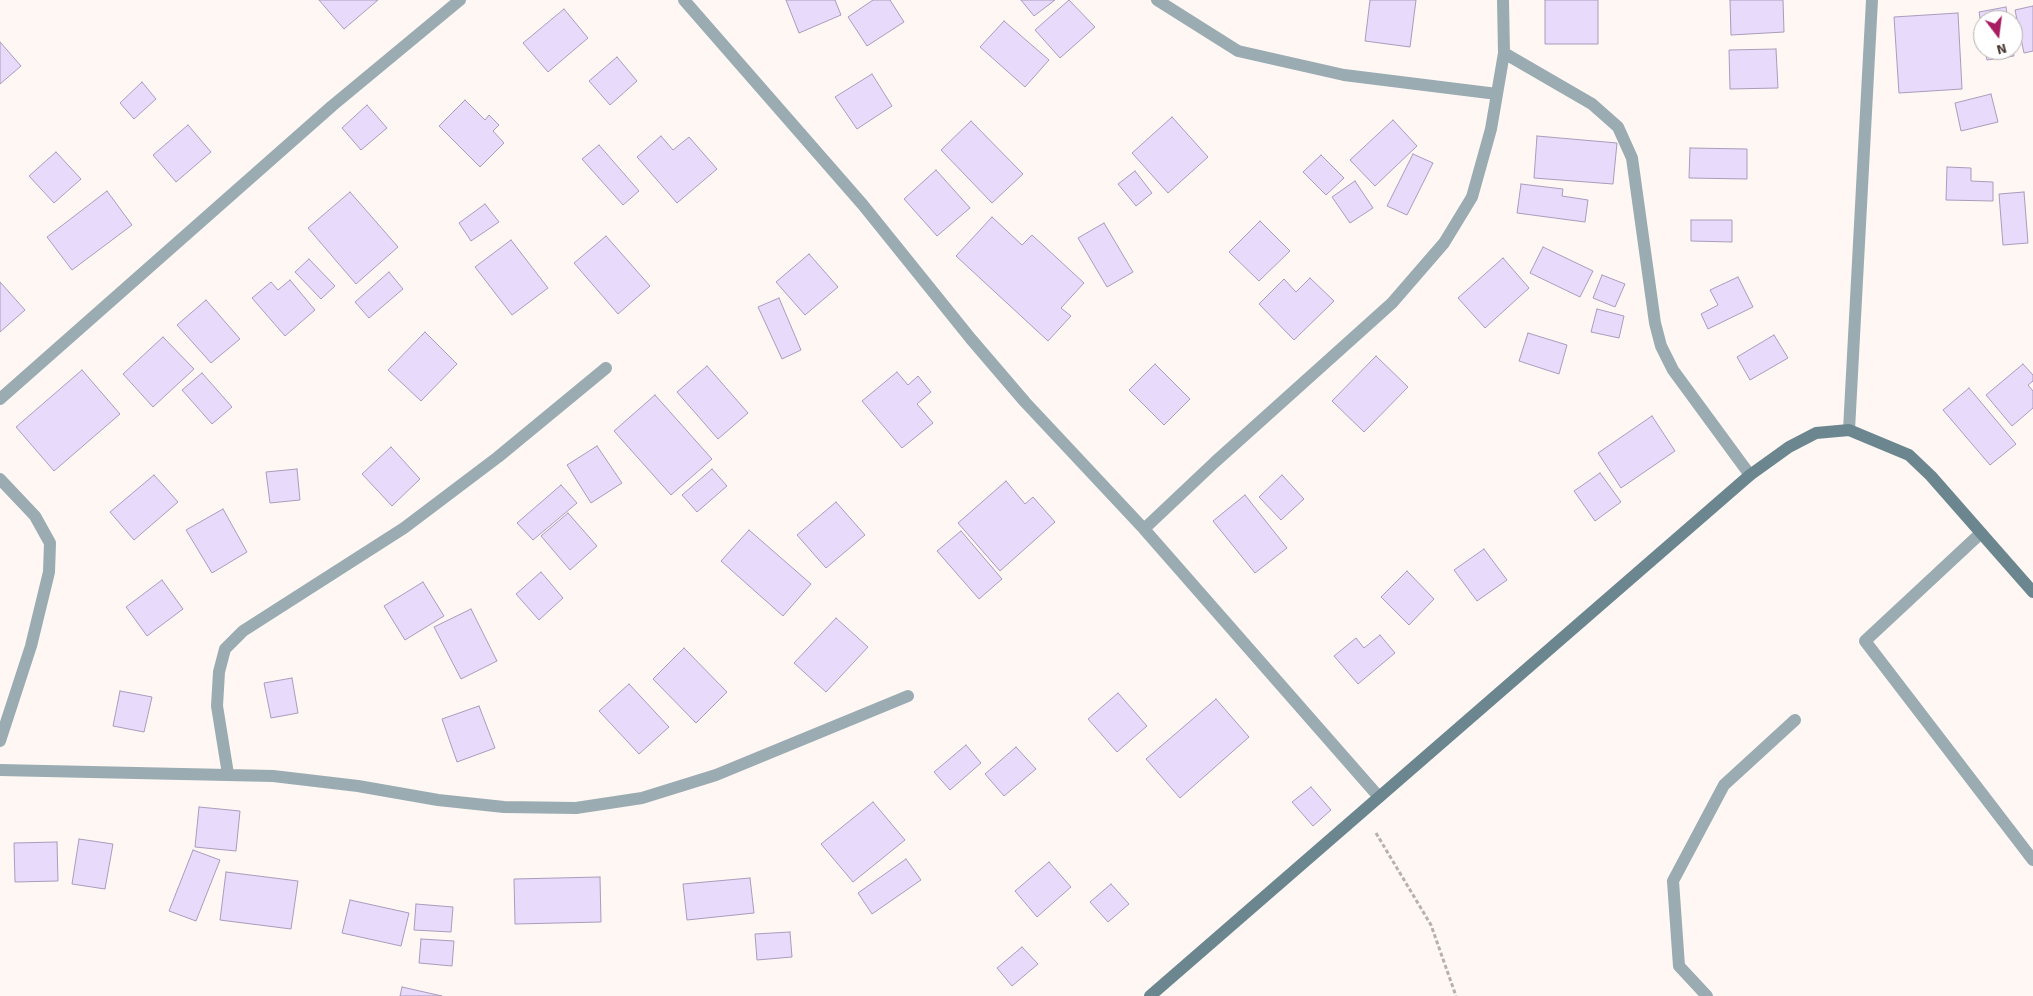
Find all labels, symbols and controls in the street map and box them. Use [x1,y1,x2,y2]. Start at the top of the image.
north arrow [1973,10,2023,60]
text: N [1995,40,2009,58]

